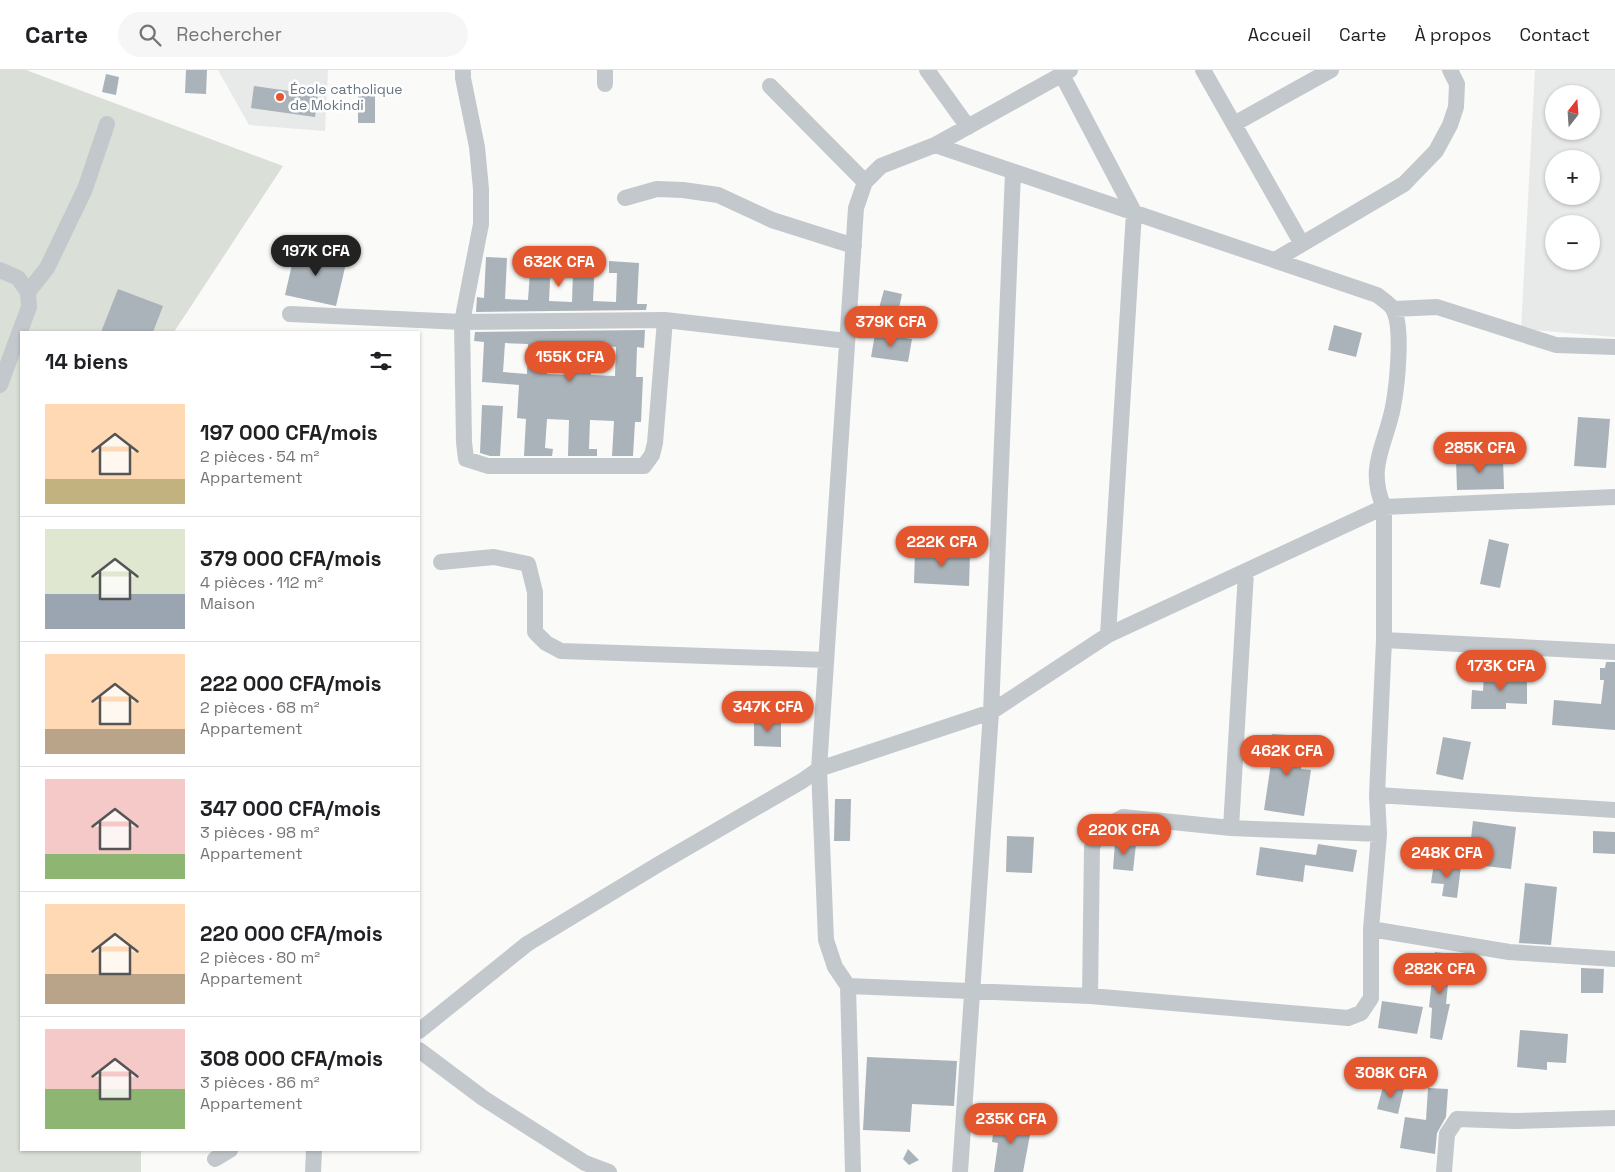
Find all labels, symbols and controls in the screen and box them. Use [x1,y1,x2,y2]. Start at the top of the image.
search box [118,12,468,57]
text: Carte [25,19,88,50]
icon: search [136,21,164,49]
text: Rechercher [176,22,282,47]
text: Accueil [1248,23,1311,46]
text: Carte [1339,23,1386,46]
text: À propos [1414,23,1492,46]
text: Contact [1520,23,1590,46]
place label: École catholique de Mokindi [290,80,403,114]
north arrow [1545,85,1600,140]
map controls [1545,85,1600,270]
marker: École catholique de Mokindi [274,91,286,103]
button: + [1545,150,1600,205]
button: − [1545,215,1600,270]
pin: 197K CFA [264,234,368,277]
text: 197K CFA [282,240,350,261]
pin: 632K CFA [507,246,611,288]
text: 632K CFA [523,251,595,272]
pin: 379K CFA [839,306,943,348]
text: 379K CFA [856,311,926,332]
pin: 155K CFA [518,340,622,383]
text: 155K CFA [536,346,604,367]
icon: filters [367,347,395,375]
text: 14 biens [45,348,128,375]
text: 197 000 CFA/mois [200,419,378,446]
icon: home [85,424,145,484]
pin: 285K CFA [1428,432,1532,474]
text: 285K CFA [1444,437,1516,458]
text: 2 pièces · 54 m² [200,446,319,467]
text: Appartement [200,467,303,488]
pin: 222K CFA [890,526,994,568]
text: 222K CFA [907,531,977,552]
text: 379 000 CFA/mois [200,545,382,572]
icon: home [85,549,145,609]
text: 4 pièces · 112 m² [200,572,323,593]
text: Maison [200,593,255,614]
pin: 173K CFA [1449,650,1553,692]
text: 173K CFA [1467,655,1535,676]
text: 222 000 CFA/mois [200,670,382,697]
icon: home [85,674,145,734]
pin: 347K CFA [716,690,820,733]
text: 347K CFA [733,696,803,717]
text: 2 pièces · 68 m² [200,697,320,718]
text: Appartement [200,718,303,739]
pin: 462K CFA [1235,734,1339,777]
text: 462K CFA [1251,740,1323,761]
text: 347 000 CFA/mois [200,795,381,822]
icon: home [85,799,145,859]
pin: 220K CFA [1072,814,1176,856]
text: 220K CFA [1088,819,1160,840]
text: 3 pièces · 98 m² [200,822,320,843]
pin: 248K CFA [1395,836,1499,879]
text: 248K CFA [1411,842,1483,863]
text: Appartement [200,843,303,864]
text: 220 000 CFA/mois [200,920,383,947]
icon: home [85,924,145,984]
text: 2 pièces · 80 m² [200,947,320,968]
pin: 282K CFA [1388,952,1492,995]
text: 282K CFA [1405,958,1475,979]
text: Appartement [200,968,303,989]
text: 308 000 CFA/mois [200,1045,383,1072]
icon: home [85,1049,145,1109]
pin: 308K CFA [1339,1056,1443,1099]
text: 308K CFA [1355,1062,1427,1083]
text: 3 pièces · 86 m² [200,1072,320,1093]
text: Appartement [200,1093,303,1114]
pin: 235K CFA [959,1102,1063,1145]
text: 235K CFA [975,1108,1047,1129]

